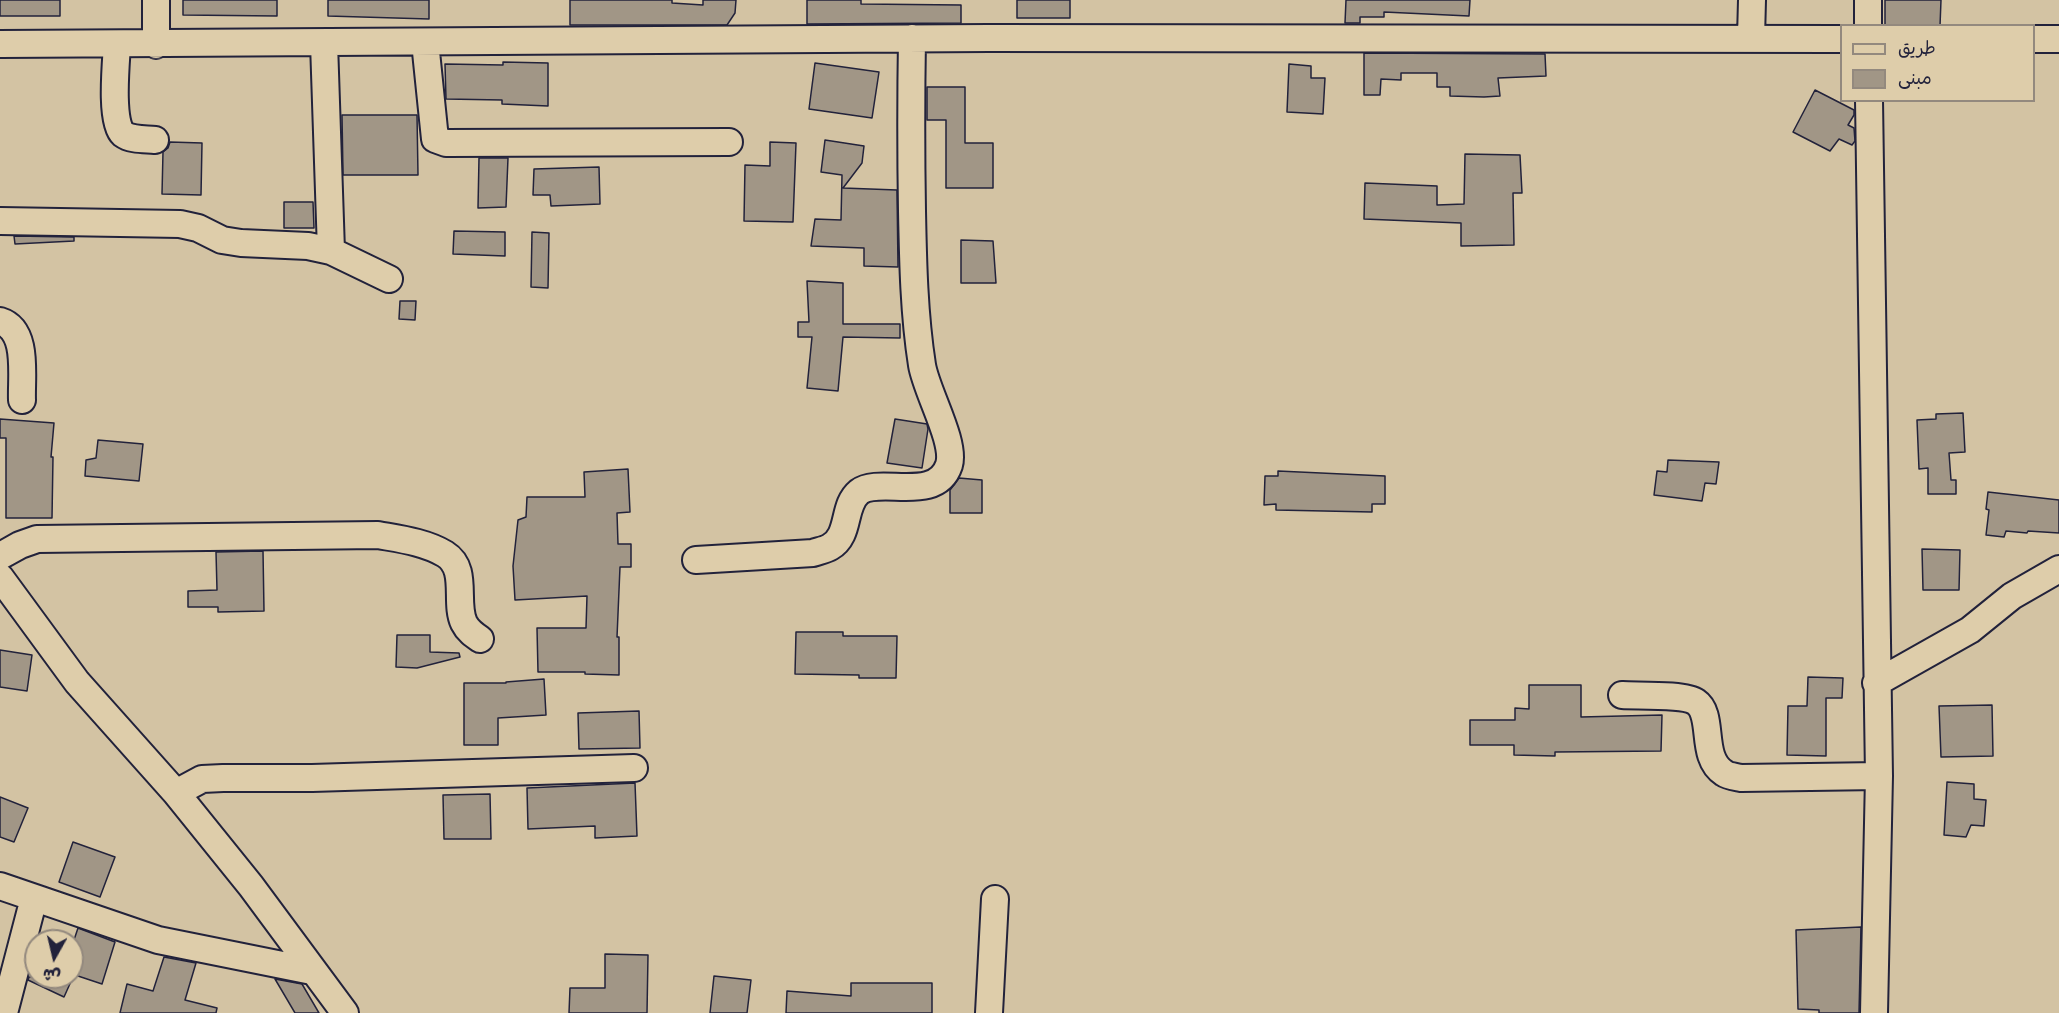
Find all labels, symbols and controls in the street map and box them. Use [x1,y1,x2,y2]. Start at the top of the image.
legend [1840,24,2035,102]
text: طريق [1898,37,1936,59]
text: مبنى [1898,67,1932,89]
north arrow [24,929,84,989]
text: ش [42,965,62,986]

